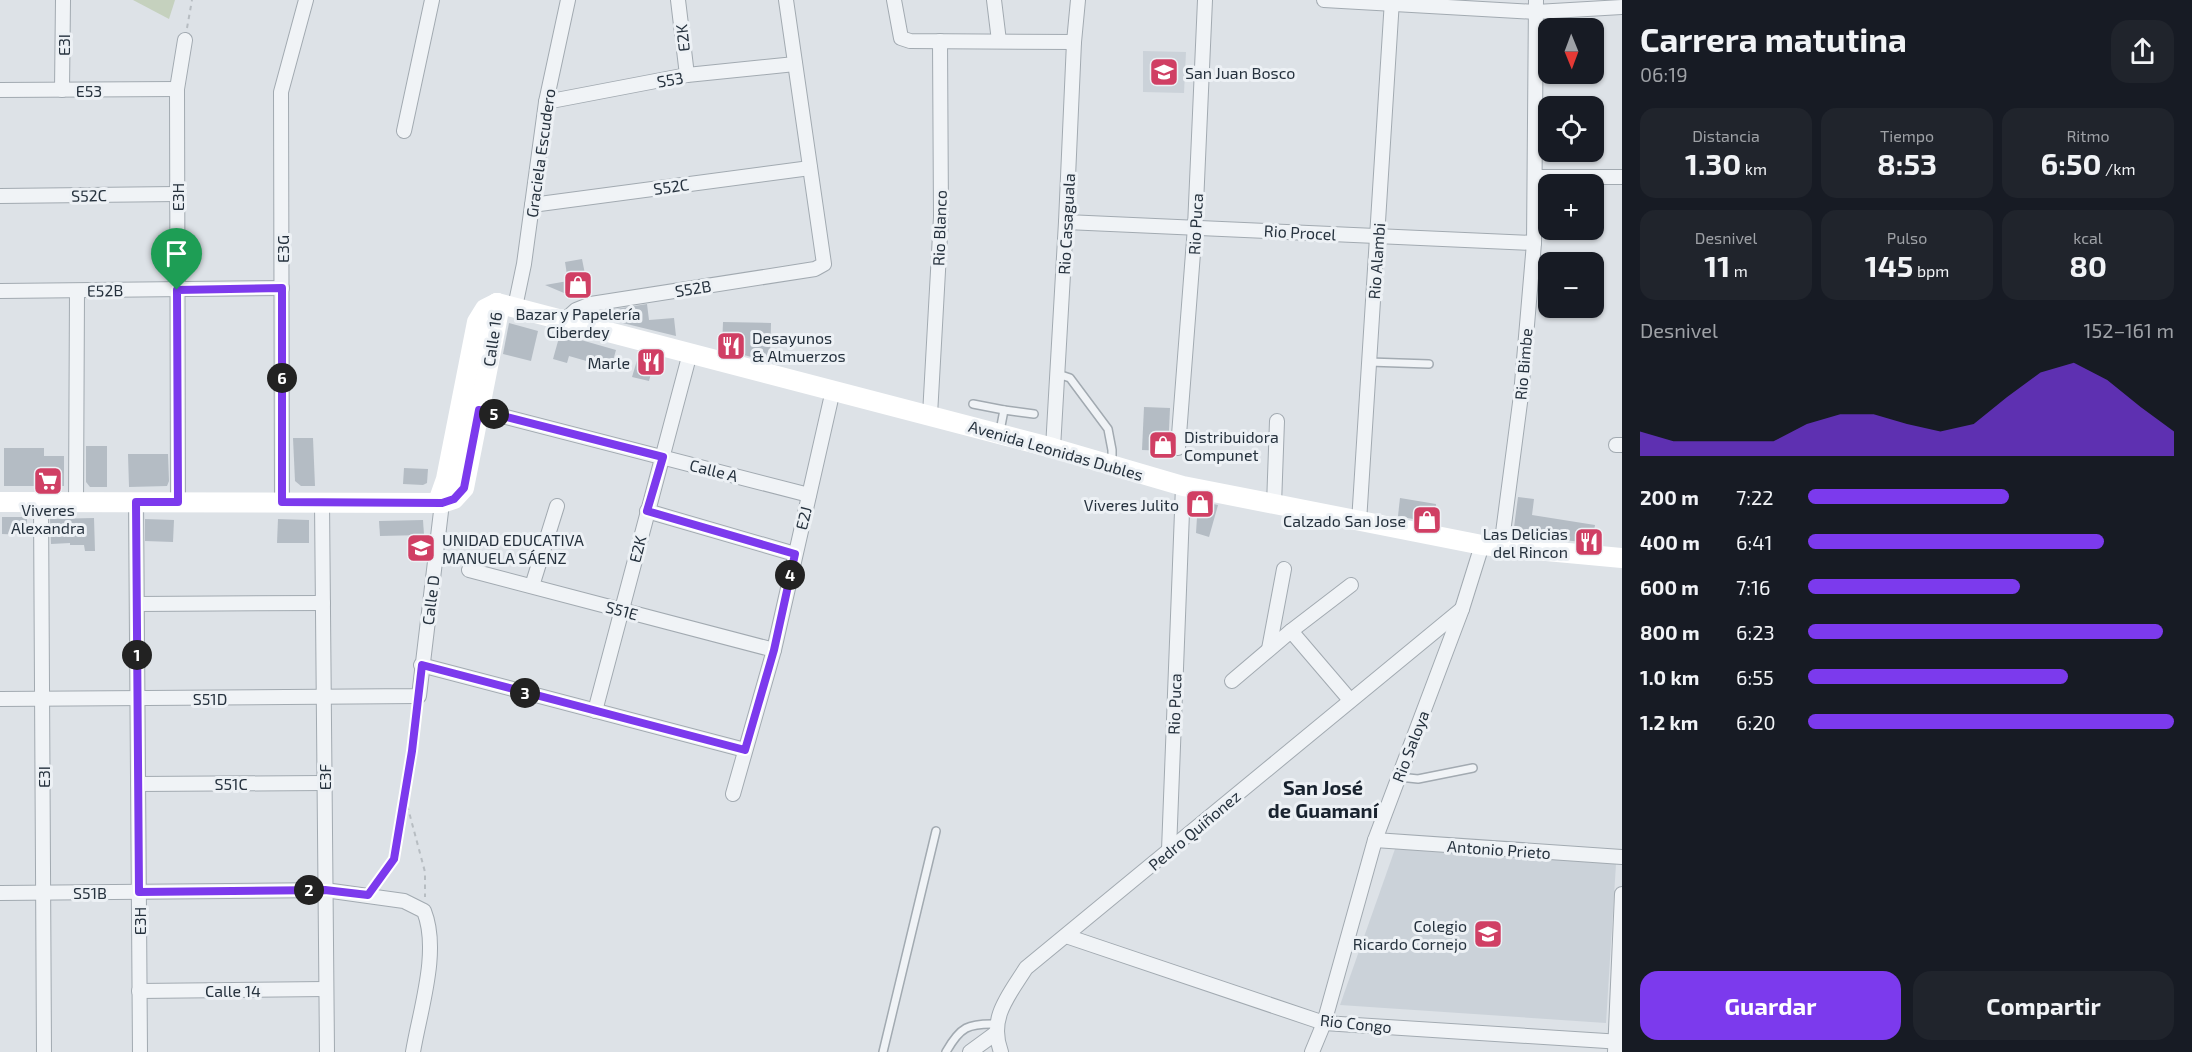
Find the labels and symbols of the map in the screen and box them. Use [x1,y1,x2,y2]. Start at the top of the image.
north arrow [1538,18,1604,84]
street label: E2K [671,23,693,53]
street label: E3I [54,34,73,56]
school or university icon: San Juan Bosco [1148,56,1180,88]
place label: San Juan Bosco [1185,63,1295,82]
street label: S53 [655,67,685,91]
street label: E53 [76,81,102,100]
street label: Graciela Escudero [522,87,558,219]
street label: Rio Casaguala [1054,173,1078,275]
street label: S52C [652,174,690,198]
street label: E3H [168,183,187,211]
street label: S52C [71,185,107,205]
street label: Rio Blanco [928,190,950,266]
street label: Rio Puca [1184,193,1206,255]
street label: Rio Procel [1263,221,1337,243]
street label: Rio Alambi [1364,222,1388,300]
pin [151,228,202,290]
street label: E3G [273,235,292,263]
shop icon: Bazar y Papelería Ciberdey [562,269,594,301]
street label: S52B [674,276,712,300]
street label: E52B [87,280,123,300]
place label: Bazar y Papelería Ciberdey [515,304,641,341]
street label: Calle 16 [479,310,505,368]
street label: Rio Bimbe [1510,327,1536,401]
place label: Desayunos & Almuerzos [752,328,846,365]
restaurant icon: Desayunos & Almuerzos [715,330,747,362]
restaurant icon: Marle [635,346,667,378]
place label: Marle [587,353,630,372]
pin: 6 [267,363,297,393]
pin: 5 [479,399,509,429]
street label: Avenida Leonidas Dubles [967,416,1145,484]
place label: Distribuidora Compunet [1184,427,1279,464]
shop icon: Distribuidora Compunet [1147,429,1179,461]
street label: Calle A [688,455,740,485]
supermarket icon: Viveres Alexandra [32,465,64,497]
shop icon: Viveres Julito [1184,488,1216,520]
place label: Viveres Julito [1084,495,1179,514]
place label: Viveres Alexandra [11,500,85,537]
street label: E2J [791,504,815,532]
shop icon: Calzado San Jose [1411,504,1443,536]
place label: Calzado San Jose [1283,511,1406,530]
place label: Las Delicias del Rincon [1483,524,1568,561]
restaurant icon: Las Delicias del Rincon [1573,526,1605,558]
place label: UNIDAD EDUCATIVA MANUELA SÁENZ [442,530,584,567]
school or university icon: UNIDAD EDUCATIVA MANUELA SÁENZ [405,532,437,564]
street label: E2K [624,533,650,565]
pin: 4 [775,560,805,590]
street label: Calle D [418,574,442,626]
street label: S51E [604,597,640,623]
pin: 1 [122,640,152,670]
street label: Rio Puca [1163,673,1185,735]
pin: 3 [510,678,540,708]
street label: S51D [193,689,227,708]
street label: Rio Saloya [1388,707,1432,785]
street label: E3F [315,763,334,790]
street label: E3I [34,766,53,788]
street label: S51C [214,774,248,793]
district label: San José de Guamaní [1268,775,1380,822]
street label: Pedro Quiñonez [1144,786,1244,875]
street label: Antonio Prieto [1446,836,1552,862]
pin: 2 [294,875,324,905]
street label: S51B [73,883,107,902]
street label: E3H [130,907,149,935]
place label: Colegio Ricardo Cornejo [1353,916,1467,954]
school or university icon: Colegio Ricardo Cornejo [1472,918,1504,950]
street label: Calle 14 [205,981,261,1000]
street label: Rio Congo [1319,1010,1393,1036]

